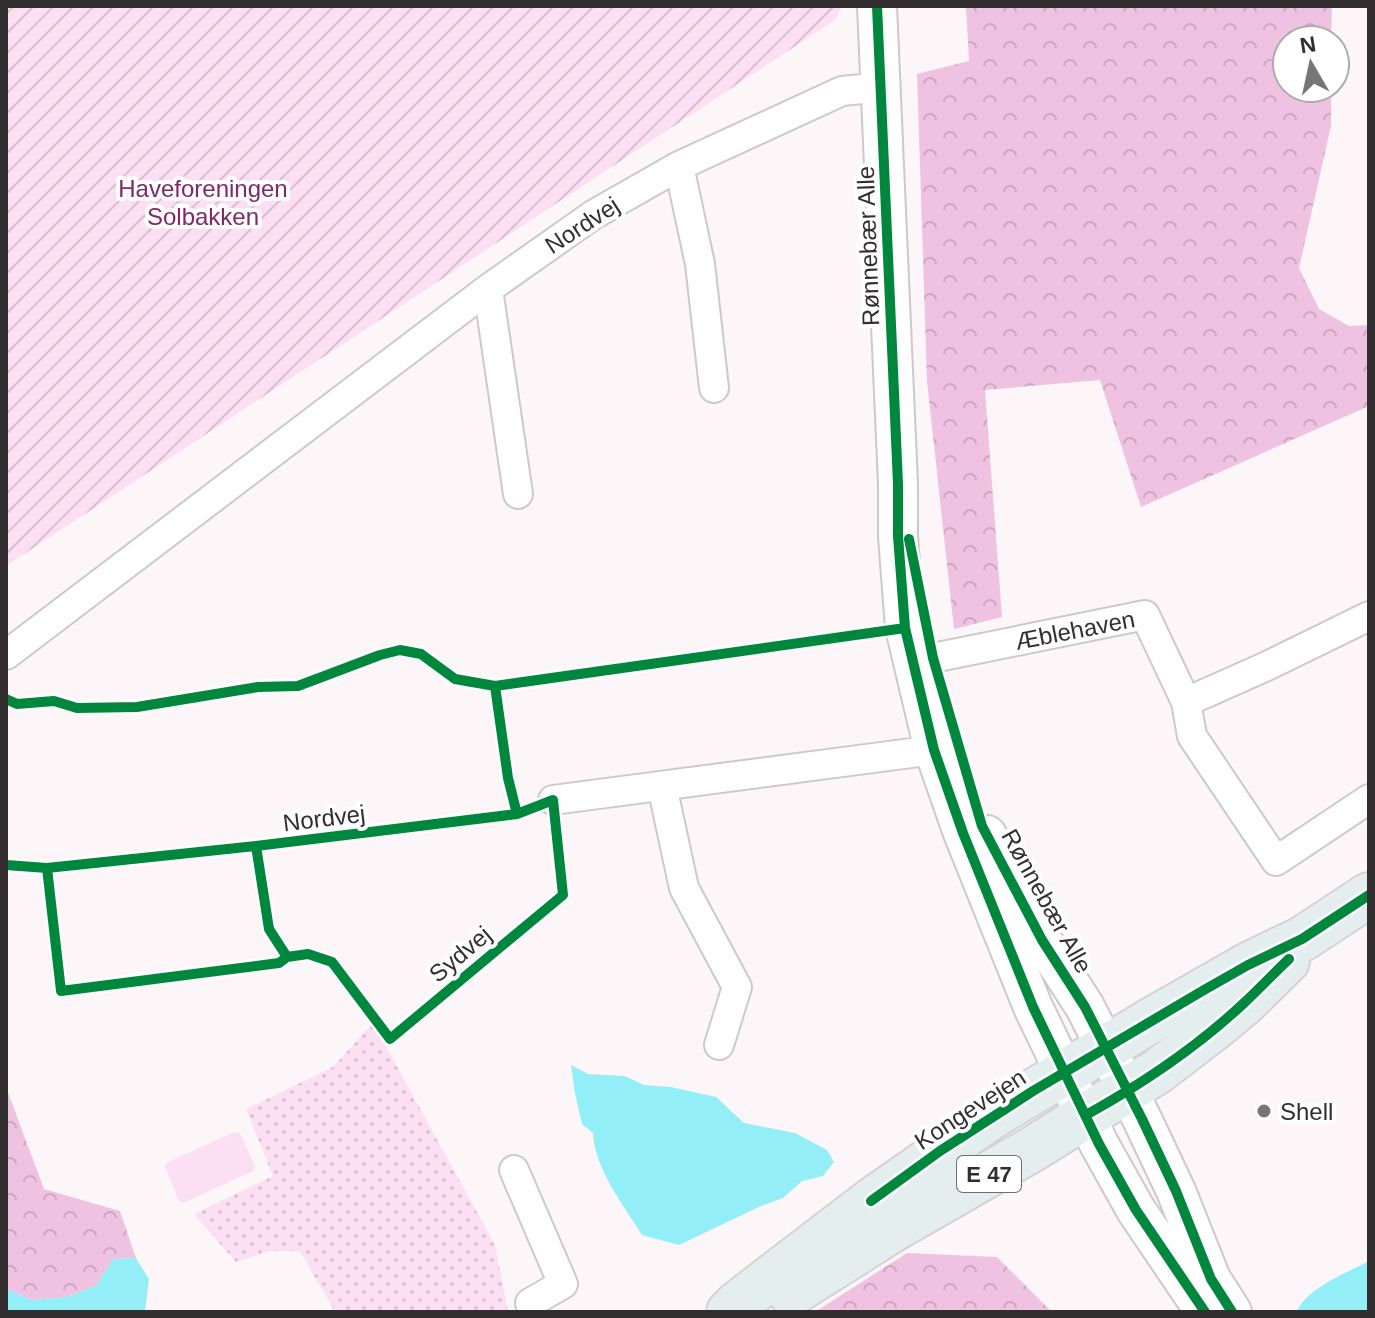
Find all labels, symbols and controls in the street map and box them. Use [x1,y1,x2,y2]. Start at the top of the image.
north arrow [1271,24,1351,104]
text: N [1298,31,1318,58]
street label: Rønnebær Alle [852,166,884,326]
park label: Haveforeningen Solbakken [118,175,288,230]
street label: Nordvej [540,191,624,259]
street label: Æblehaven [1013,605,1137,655]
street label: Nordvej [281,800,367,836]
street label: Rønnebær Alle [996,824,1098,978]
street label: Sydvej [424,921,496,987]
street label: Kongevejen [909,1063,1031,1155]
place label: Shell [1280,1098,1333,1125]
marker: Shell [1255,1102,1273,1120]
road number: E 47 [957,1156,1021,1192]

